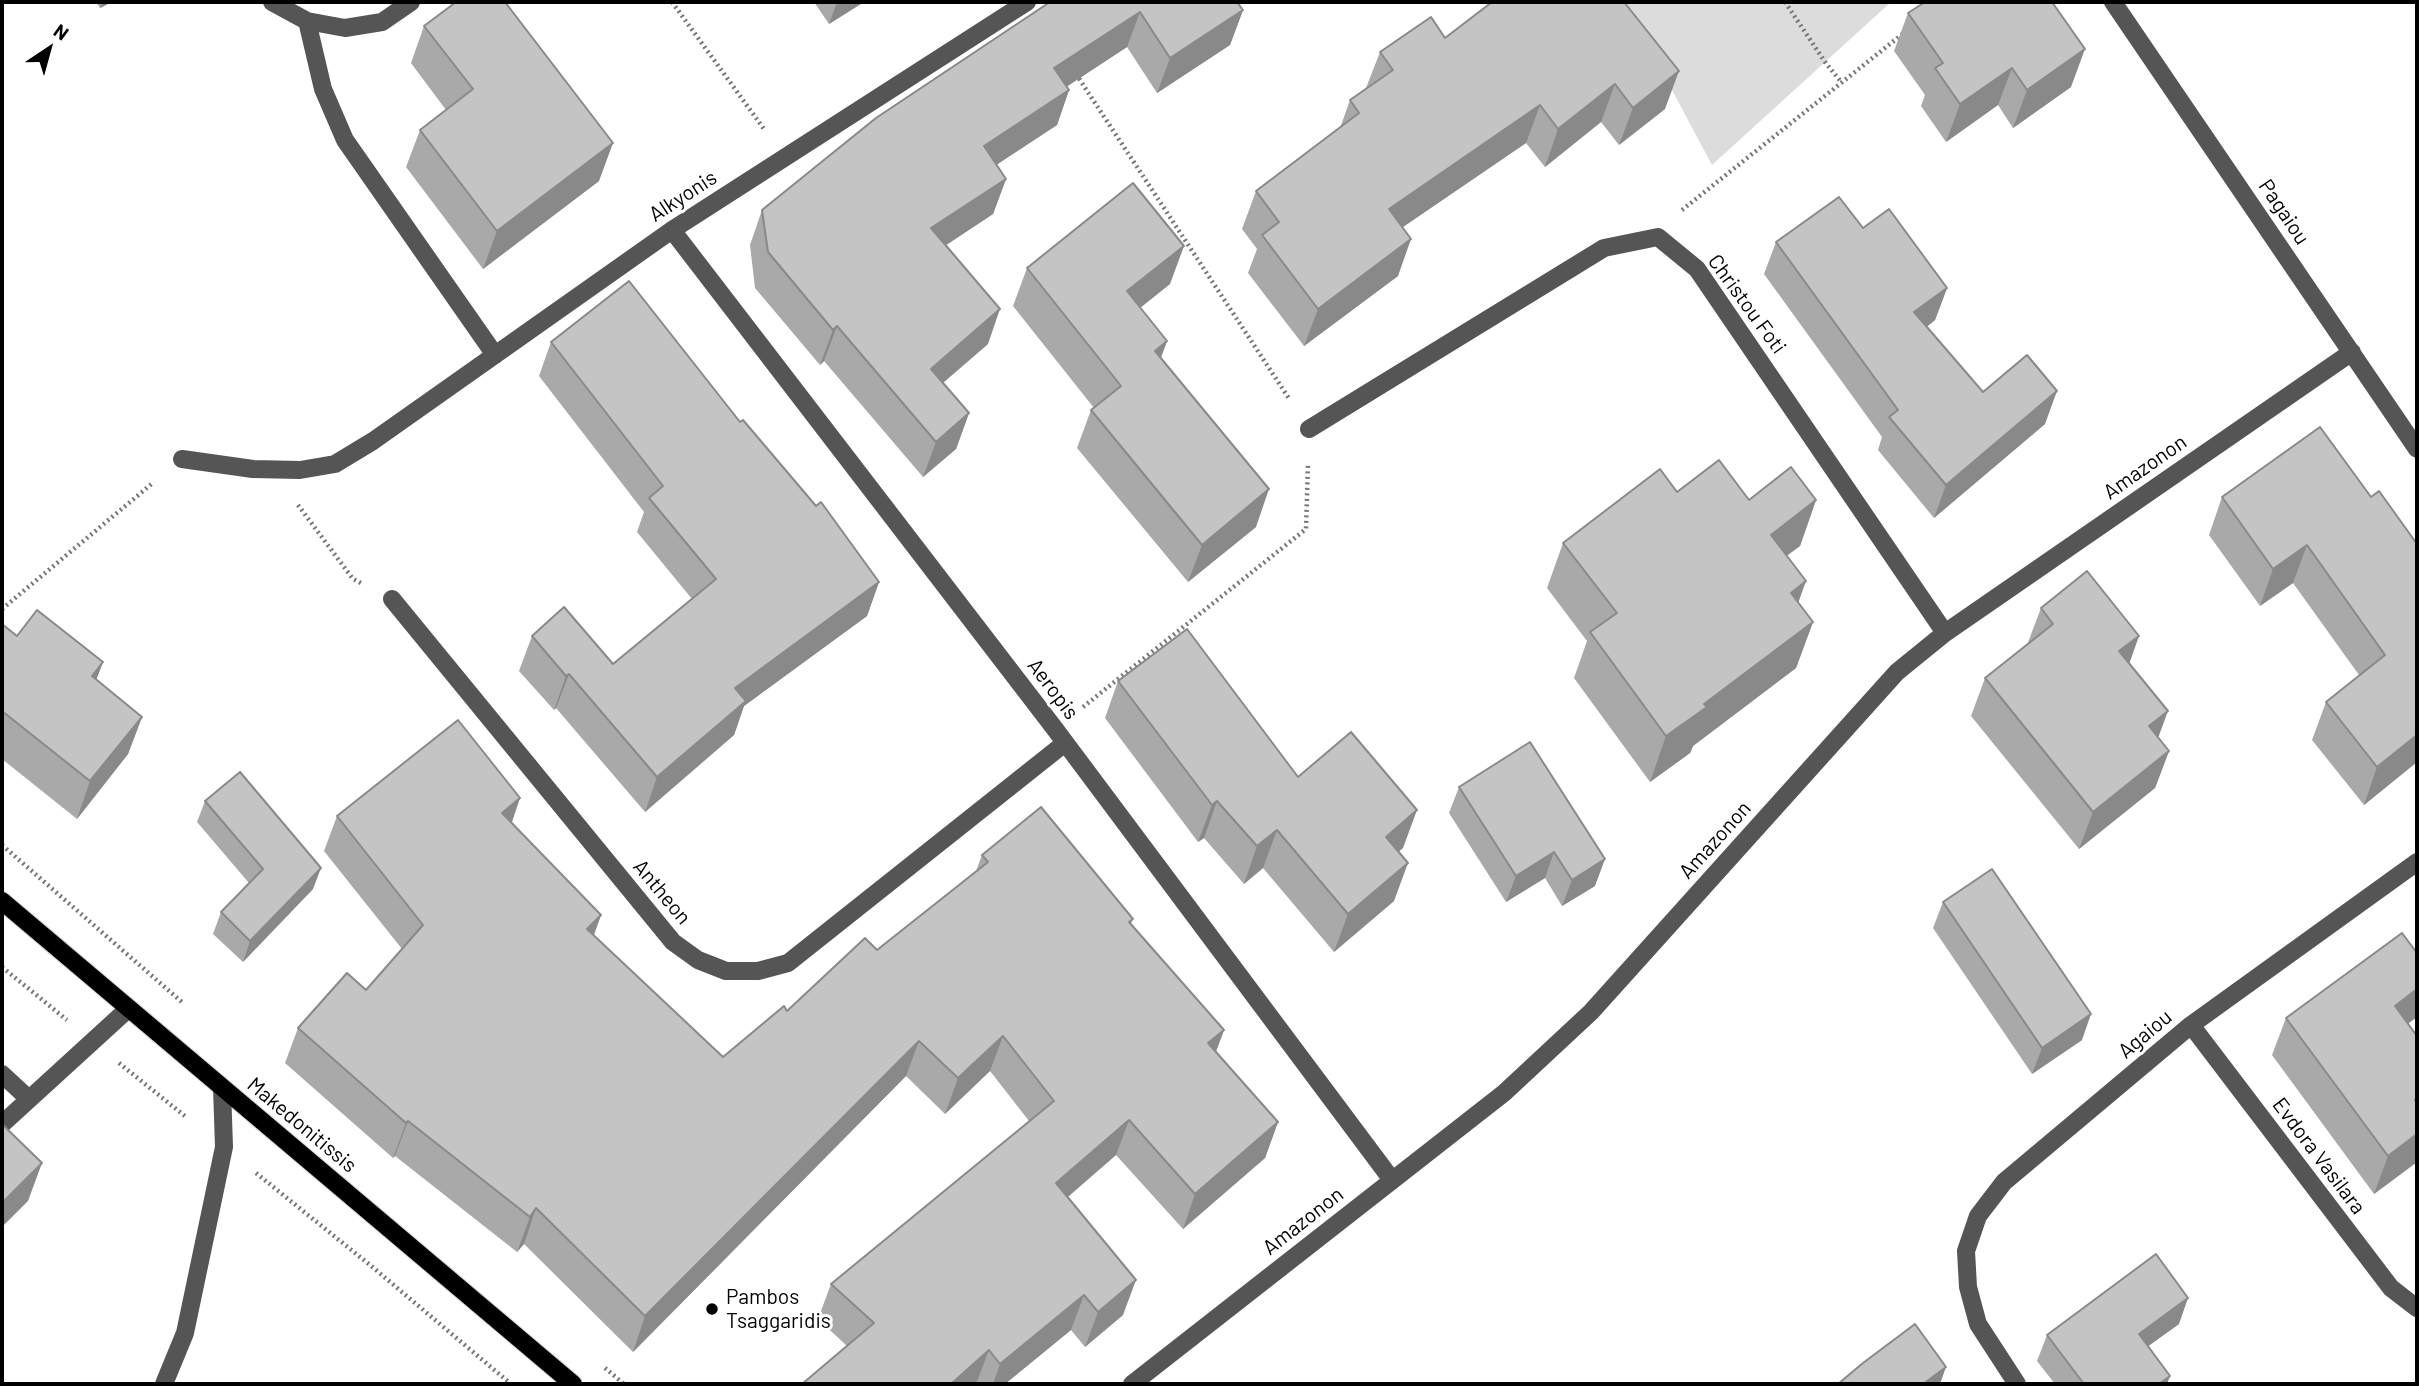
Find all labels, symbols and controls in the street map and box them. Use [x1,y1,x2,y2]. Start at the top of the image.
north arrow [14,14,84,84]
text: N [50,19,74,45]
street label: Alkyonis [644,165,722,227]
street label: Pagaiou [2253,175,2315,249]
street label: Christou Foti [1702,249,1792,359]
street label: Amazonon [2099,429,2191,505]
street label: Aeropis [1022,654,1084,724]
street label: Amazonon [1674,796,1756,884]
street label: Antheon [628,854,696,930]
street label: Agaiou [2113,1004,2177,1064]
street label: Makedonitissis [242,1072,362,1178]
street label: Evdora Vasilara [2267,1093,2371,1219]
street label: Amazonon [1258,1182,1348,1260]
place label: Pambos Tsaggaridis [726,1284,831,1334]
marker: Pambos Tsaggaridis [704,1301,720,1317]

